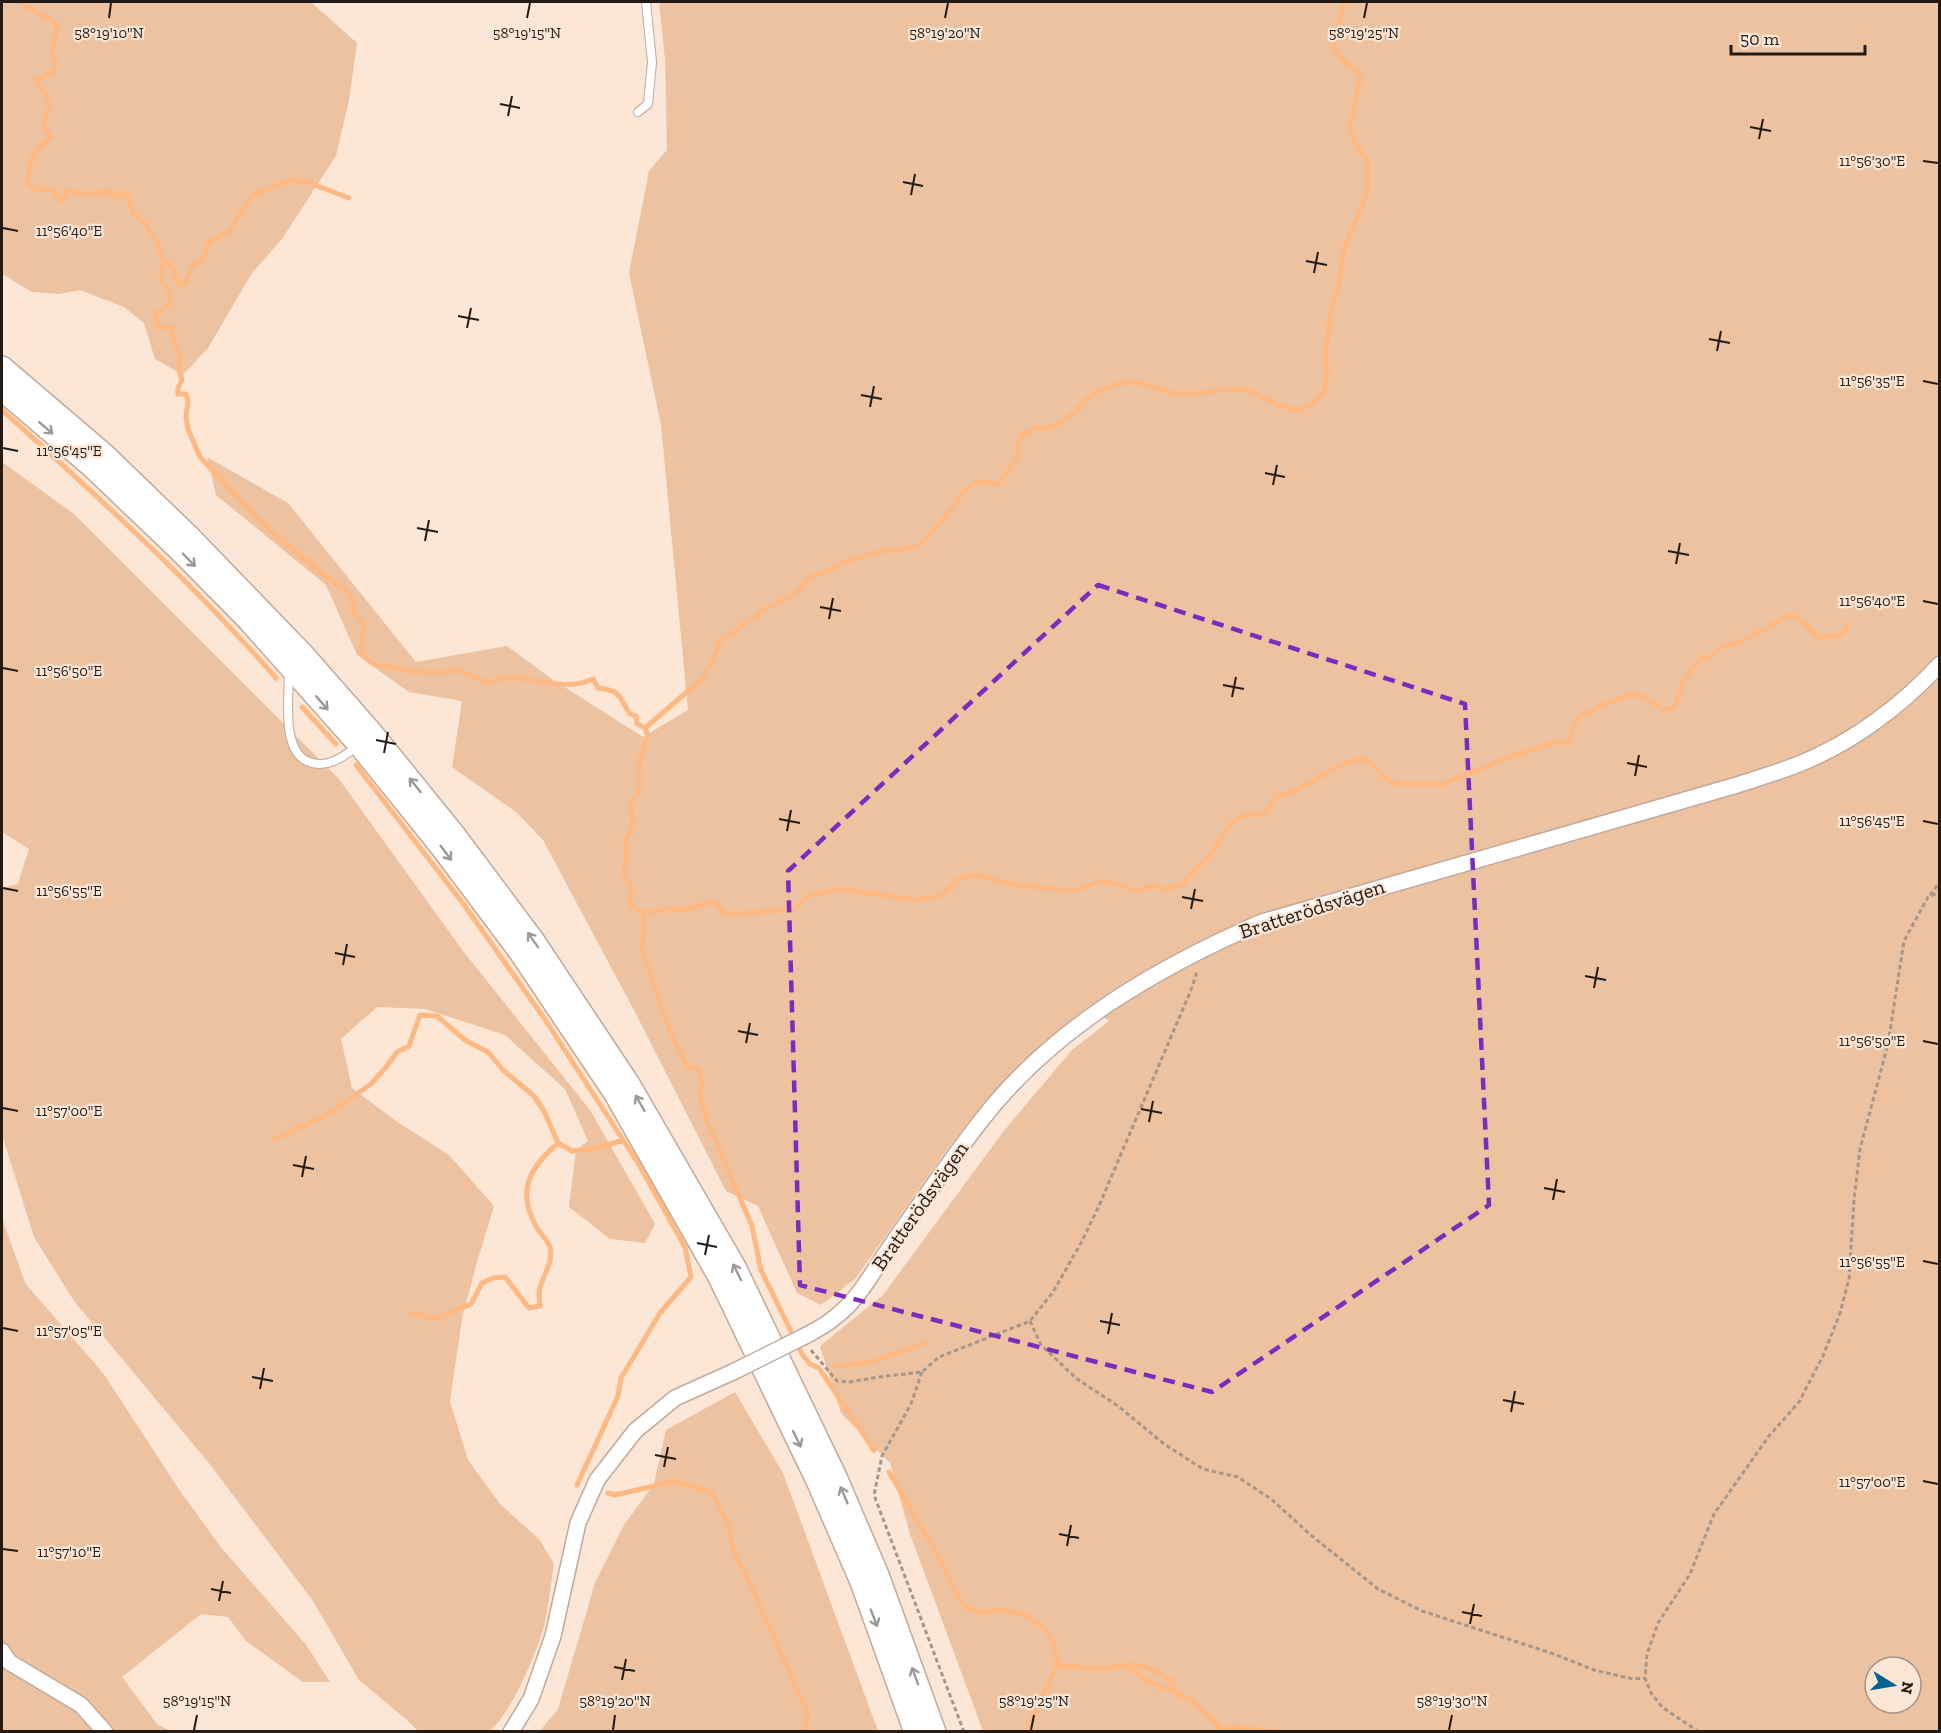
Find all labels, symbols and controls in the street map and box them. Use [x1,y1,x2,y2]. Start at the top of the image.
scale bar [1731,18,1864,56]
text: 58°19'10"N [74,24,144,42]
text: 58°19'15"N [493,24,561,42]
text: 58°19'20"N [909,24,981,42]
text: 58°19'25"N [1329,24,1399,42]
text: 50 m [1740,28,1780,50]
text: 11°56'30"E [1839,152,1905,170]
text: 11°56'40"E [36,222,102,240]
text: 11°56'35"E [1839,372,1905,390]
one-way arrow [38,421,53,435]
text: 11°56'45"E [36,442,102,460]
one-way arrow [182,553,196,568]
text: 11°56'40"E [1839,592,1905,610]
text: 11°56'50"E [36,662,102,680]
one-way arrow [315,695,329,710]
one-way arrow [408,777,421,793]
text: 11°56'45"E [1839,812,1905,830]
one-way arrow [440,845,452,861]
street label: Bratterödsvägen [1236,873,1388,944]
text: 11°56'55"E [36,882,102,900]
one-way arrow [527,933,539,949]
text: 11°56'50"E [1839,1032,1905,1050]
one-way arrow [634,1095,646,1112]
text: 11°57'00"E [36,1102,102,1120]
street label: Bratterödsvägen [866,1136,973,1275]
text: 11°56'55"E [1839,1253,1905,1271]
one-way arrow [731,1264,742,1282]
text: 11°57'05"E [36,1322,102,1340]
one-way arrow [792,1429,804,1447]
text: 11°57'00"E [1839,1473,1905,1491]
one-way arrow [838,1486,849,1505]
text: 11°57'10"E [37,1543,101,1561]
one-way arrow [869,1608,880,1627]
north arrow [1863,1655,1923,1715]
one-way arrow [909,1667,920,1686]
text: N [1897,1680,1918,1696]
text: 58°19'15"N [163,1692,231,1710]
text: 58°19'20"N [579,1692,651,1710]
text: 58°19'25"N [999,1692,1069,1710]
text: 58°19'30"N [1417,1692,1487,1710]

